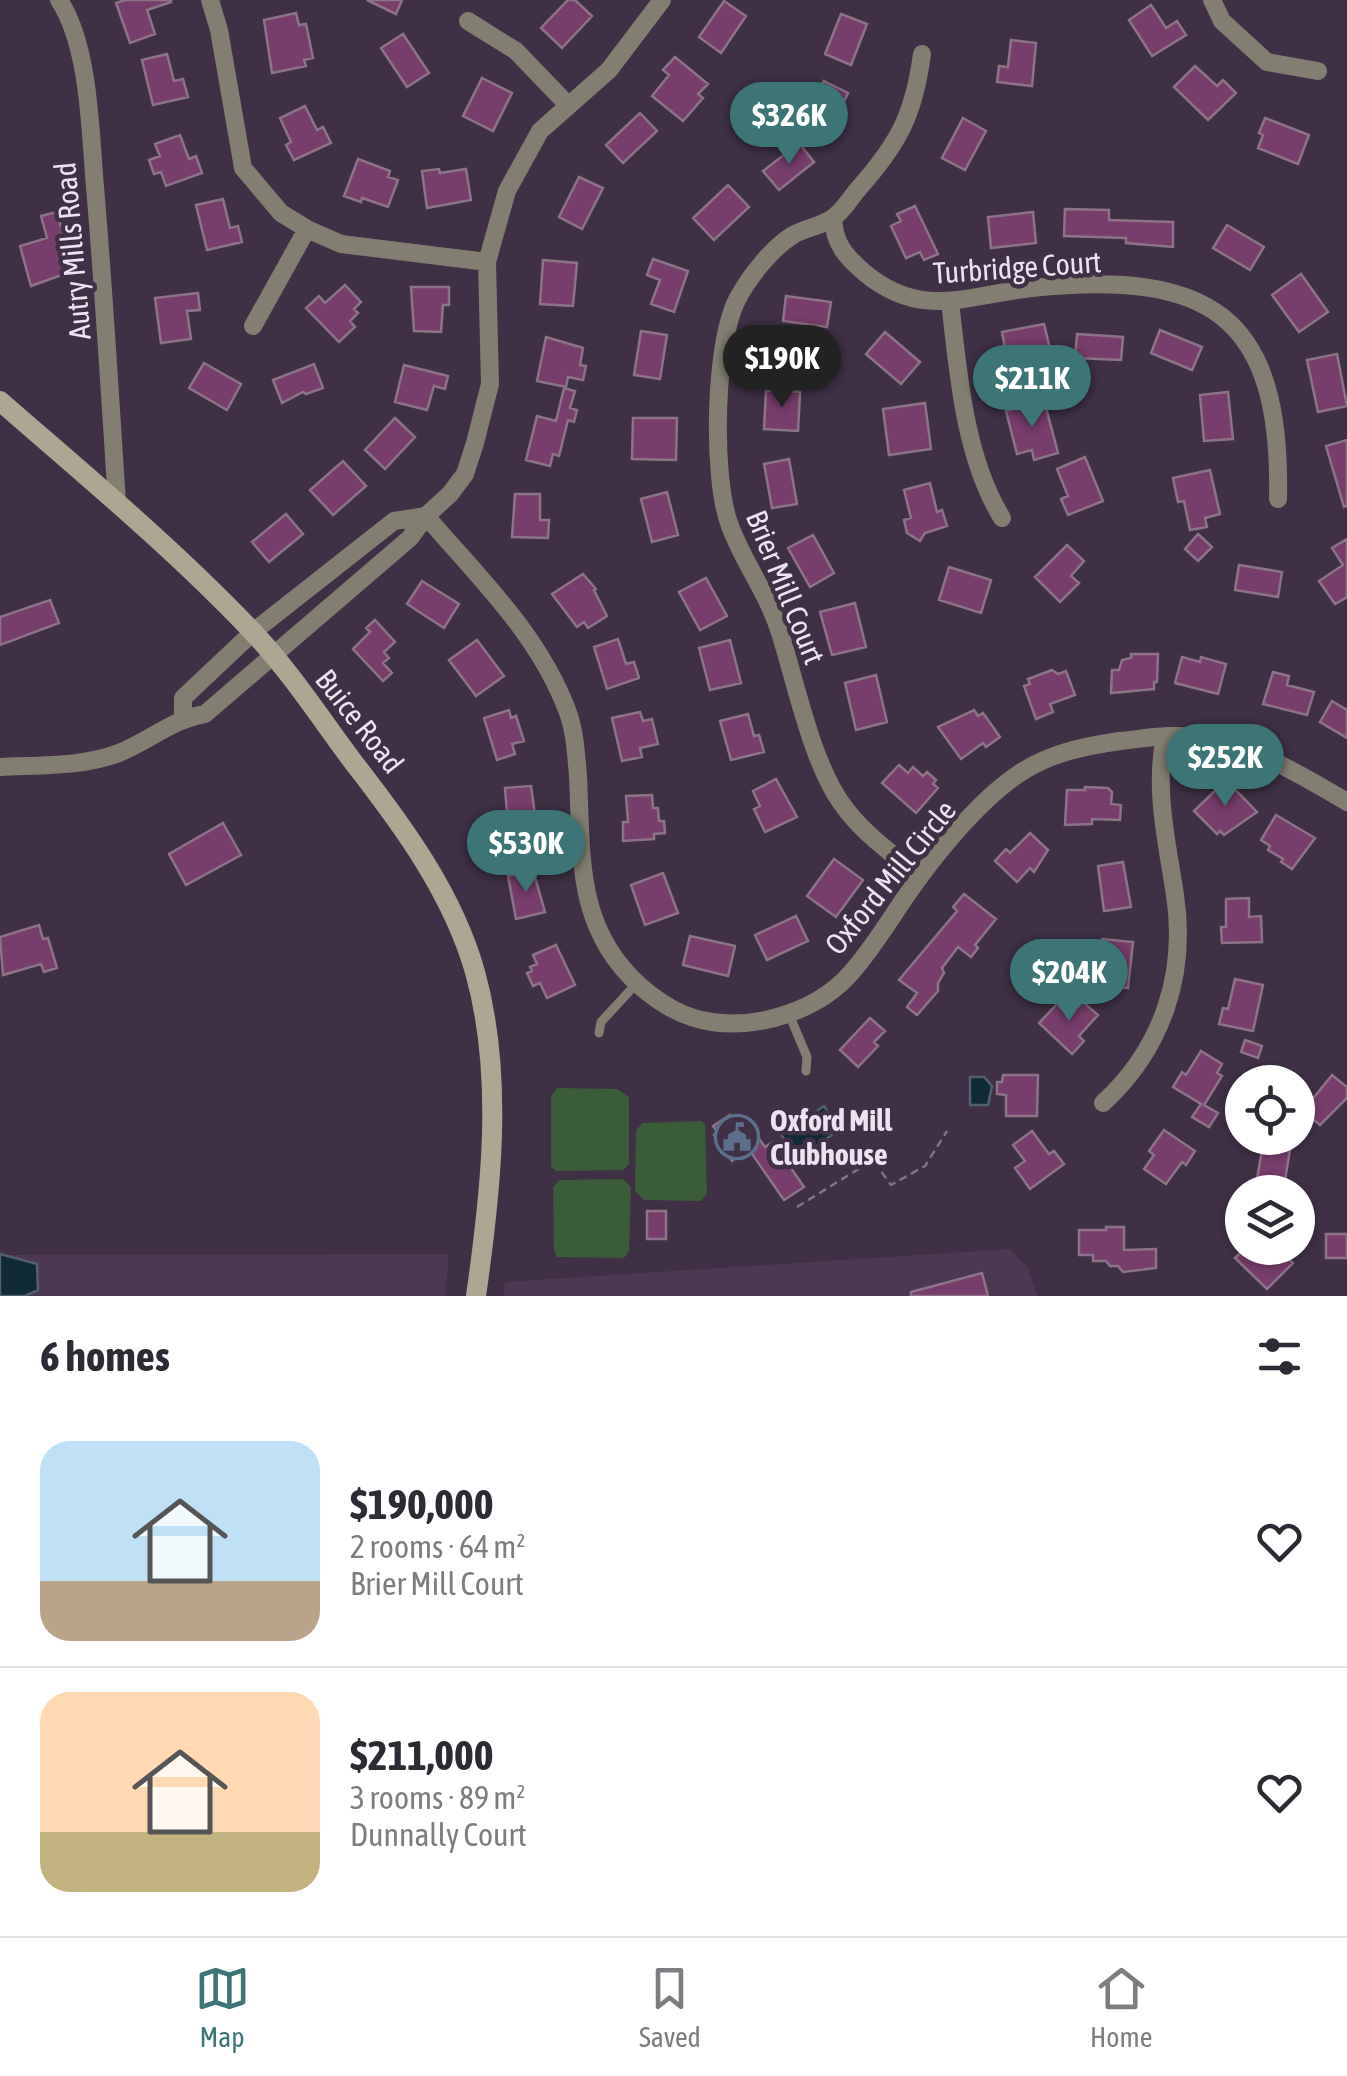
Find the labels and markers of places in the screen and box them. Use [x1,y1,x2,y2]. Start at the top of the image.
pin: $326K [719,82,859,167]
pin: $190K [712,325,852,410]
pin: $211K [962,345,1102,430]
pin: $252K [1155,724,1295,809]
pin: $530K [456,810,596,895]
pin: $204K [999,939,1139,1024]
place label: Oxford Mill Clubhouse [770,1103,893,1171]
public building icon: Oxford Mill Clubhouse [714,1114,760,1160]

